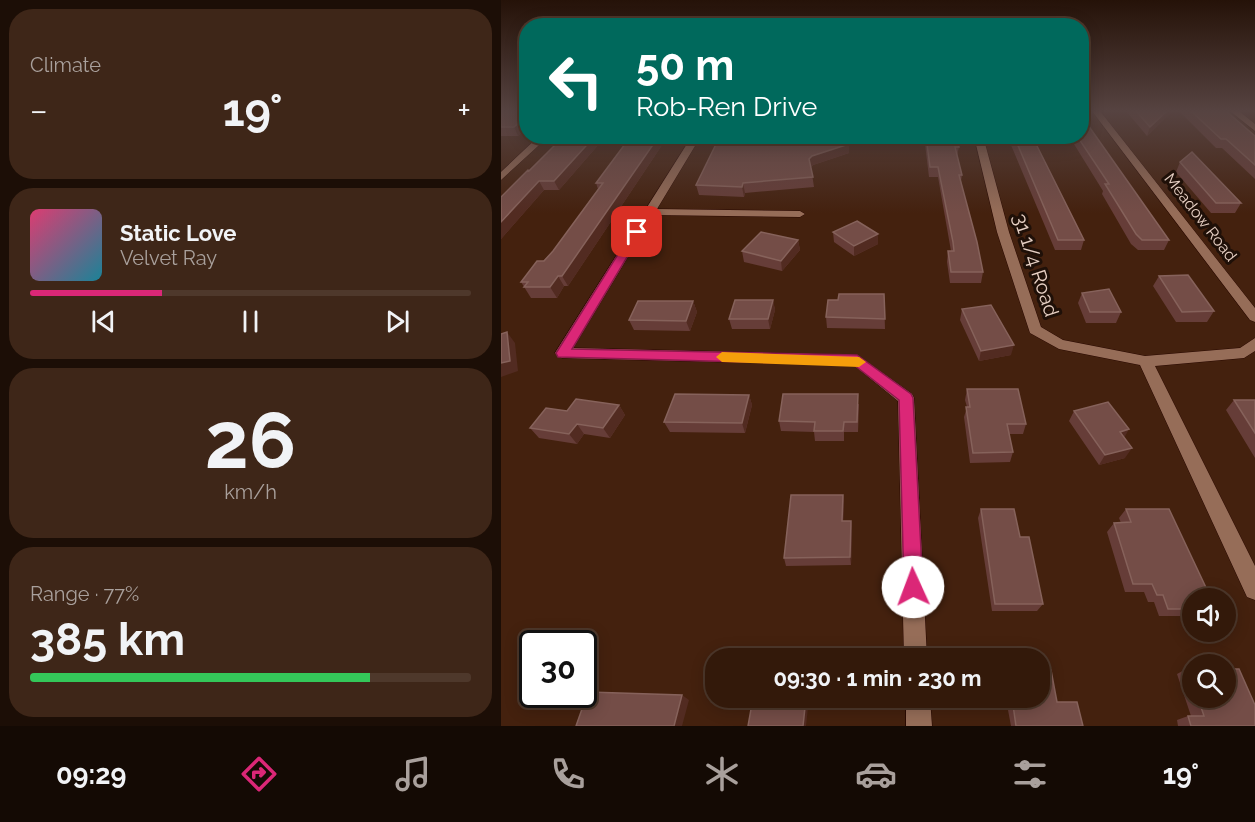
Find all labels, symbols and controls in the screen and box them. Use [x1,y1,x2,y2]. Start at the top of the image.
text: 50 m [636,41,734,90]
icon: left [537,42,615,120]
text: Climate [30,53,101,77]
text: 19° [222,84,283,137]
text: − [30,91,48,130]
text: + [457,91,471,130]
text: Rob-Ren Drive [636,91,817,122]
street label: Meadow Road [1160,170,1241,265]
pin [611,206,662,257]
street label: 31 1/4 Road [1008,210,1064,320]
icon: arrive [620,215,653,248]
text: Static Love [120,220,237,246]
text: Velvet Ray [120,246,217,270]
icon: previous [87,305,120,338]
icon: pause [234,305,267,338]
icon: next [381,305,414,338]
text: 26 [205,395,296,486]
text: km/h [224,480,277,504]
position arrow [881,555,945,619]
text: Range · 77% [30,582,139,606]
map controls [1182,588,1236,708]
button: sound [1182,588,1236,642]
text: 385 km [30,613,185,666]
speed limit sign: 30 [519,630,597,708]
button: search [1182,654,1236,708]
text: 09:30 · 1 min · 230 m [773,665,982,691]
icon: directions [238,753,280,795]
icon: music [392,753,434,795]
icon: phone [547,753,589,795]
icon: climate [701,753,743,795]
icon: car [855,753,897,795]
icon: filters [1009,753,1051,795]
text: 09:29 [56,759,126,790]
text: 19° [1163,759,1199,790]

